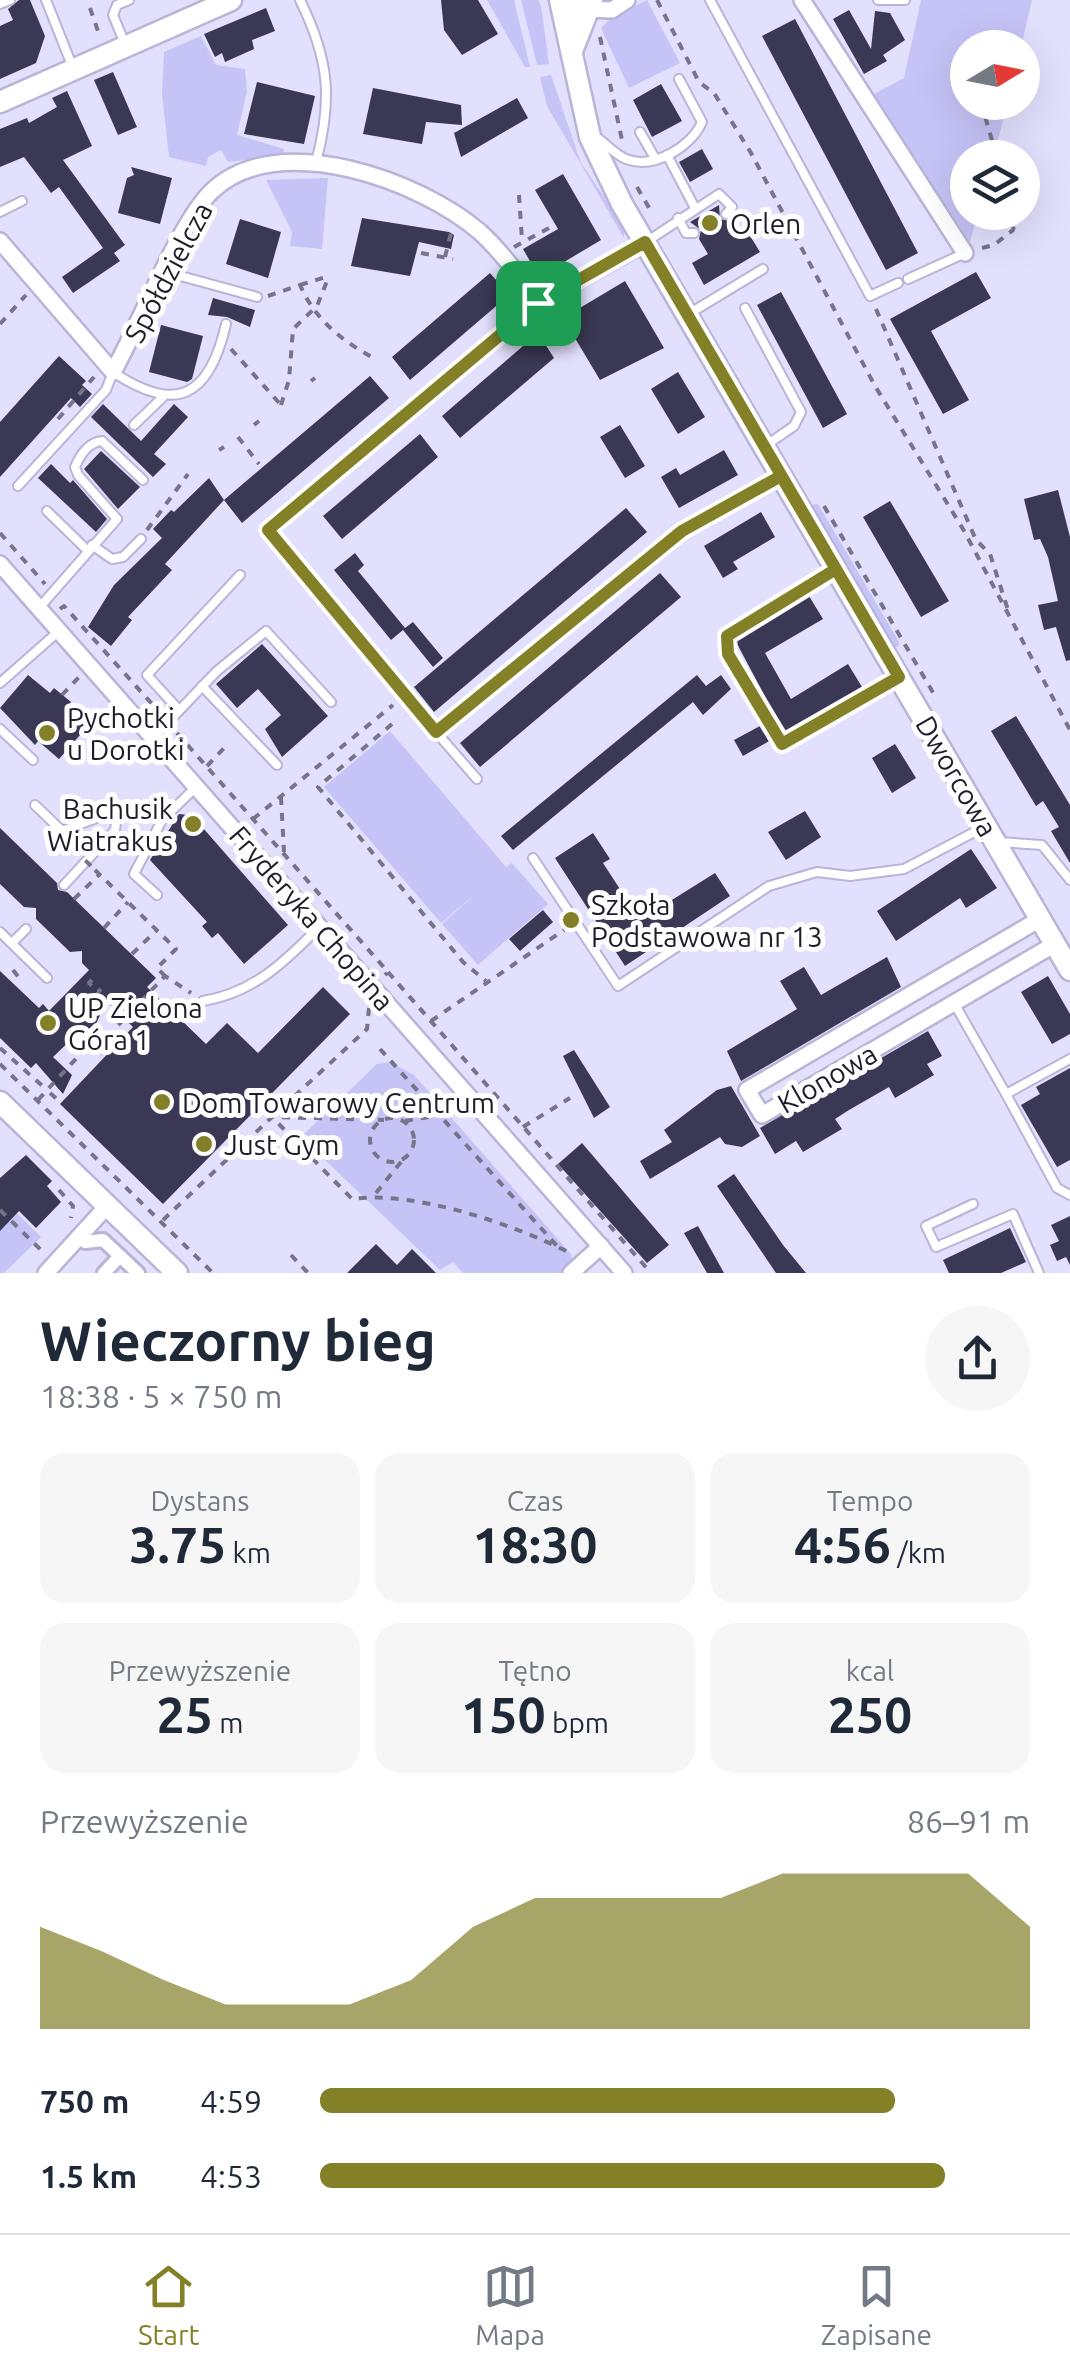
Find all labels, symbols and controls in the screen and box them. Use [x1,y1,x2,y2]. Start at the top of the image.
north arrow [950,30,1040,120]
map controls [950,30,1040,230]
button: layers [950,140,1040,230]
street label: Spółdzielcza [118,197,218,347]
place label: Orlen [730,208,801,239]
marker: Orlen [699,212,721,234]
pin [496,261,581,346]
icon: arrive [511,276,566,331]
place label: Pychotki u Dorotki [67,702,184,765]
street label: Dworcowa [910,710,1004,842]
marker: Pychotki u Dorotki [36,722,58,744]
place label: Bachusik Wiatrakus [47,793,173,856]
marker: Bachusik Wiatrakus [182,813,204,835]
street label: Fryderyka Chopina [224,820,400,1016]
place label: Szkoła Podstawowa nr 13 [591,889,823,952]
marker: Szkoła Podstawowa nr 13 [560,909,582,931]
place label: UP Zielona Góra 1 [68,992,203,1055]
marker: UP Zielona Góra 1 [37,1012,59,1034]
street label: Klonowa [772,1037,882,1119]
place label: Dom Towarowy Centrum [182,1087,495,1118]
marker: Dom Towarowy Centrum [151,1091,173,1113]
place label: Just Gym [224,1129,339,1160]
marker: Just Gym [193,1133,215,1155]
button: share [925,1306,1030,1411]
text: Wieczorny bieg [40,1310,436,1371]
text: 18:38 · 5 × 750 m [40,1378,282,1414]
text: Dystans [151,1485,249,1516]
text: Czas [507,1485,563,1516]
text: Tempo [827,1485,913,1516]
text: 3.75 [129,1516,226,1572]
text: 18:30 [472,1516,598,1572]
text: 4:56 [794,1516,891,1572]
text: km [226,1537,271,1568]
text: /km [891,1537,946,1568]
text: Przewyższenie [109,1655,291,1686]
text: Tętno [498,1655,572,1686]
text: kcal [846,1655,894,1686]
text: 25 [157,1686,213,1742]
text: 150 [461,1686,546,1742]
text: 250 [828,1686,912,1742]
text: m [213,1707,243,1738]
text: bpm [546,1707,609,1738]
text: Przewyższenie [40,1803,249,1839]
text: 86–91 m [907,1803,1030,1839]
text: 750 m [40,2083,129,2119]
text: 4:59 [200,2083,262,2119]
text: 1.5 km [40,2158,137,2194]
text: 4:53 [200,2158,262,2194]
tab: Start [138,2259,200,2350]
tab: Mapa [475,2259,545,2350]
tab: Zapisane [821,2259,932,2350]

